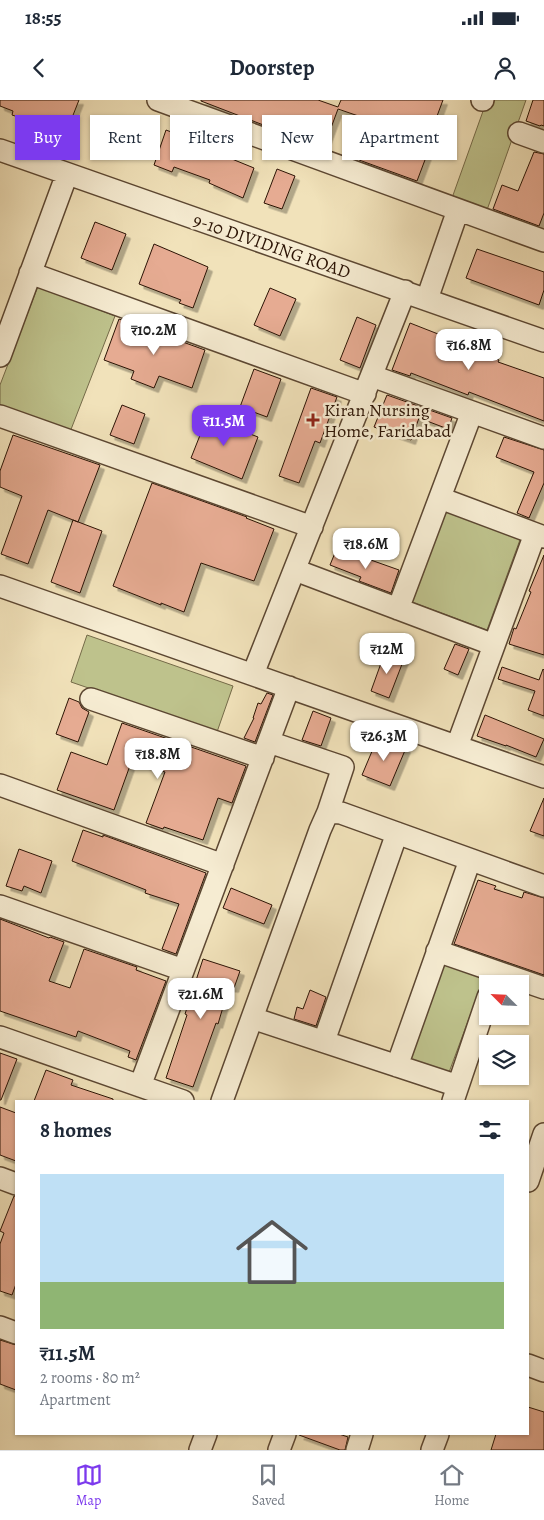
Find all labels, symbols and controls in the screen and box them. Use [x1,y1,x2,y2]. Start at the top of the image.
text: 18:55 [25,5,62,31]
text: Doorstep [229,53,315,83]
icon: back [25,54,53,82]
icon: person [491,54,519,82]
chip: Buy [15,115,80,160]
chip: Rent [90,115,160,160]
chip: Filters [170,115,252,160]
chip: New [262,115,332,160]
chip: Apartment [342,115,457,160]
street label: 9-10 DIVIDING ROAD [190,208,354,284]
pin: ₹10.2M [113,314,195,356]
text: ₹10.2M [131,319,177,341]
pin: ₹16.8M [428,328,510,371]
text: ₹16.8M [447,334,491,356]
place label: Kiran Nursing Home, Faridabad [324,398,452,443]
pin: ₹11.5M [183,404,265,447]
text: ₹11.5M [203,410,245,432]
marker: Kiran Nursing Home, Faridabad [306,413,320,427]
pin: ₹18.6M [325,528,407,570]
text: ₹18.6M [344,533,388,555]
pin: ₹12M [357,632,417,675]
text: ₹12M [371,638,403,660]
pin: ₹26.3M [343,720,425,762]
text: ₹26.3M [361,725,407,747]
pin: ₹18.8M [117,738,199,780]
text: ₹18.8M [136,743,180,765]
north arrow [479,975,529,1025]
map controls [479,975,529,1085]
pin: ₹21.6M [160,978,242,1020]
text: ₹21.6M [179,983,223,1005]
button: layers [479,1035,529,1085]
text: 8 homes [40,1116,112,1144]
icon: filters [476,1116,504,1144]
icon: home [227,1207,317,1297]
text: ₹11.5M [40,1339,95,1367]
text: 2 rooms · 80 m² [40,1367,140,1389]
text: Apartment [40,1389,111,1411]
tab: Map [75,1461,103,1510]
tab: Saved [252,1461,285,1510]
tab: Home [434,1461,469,1510]

